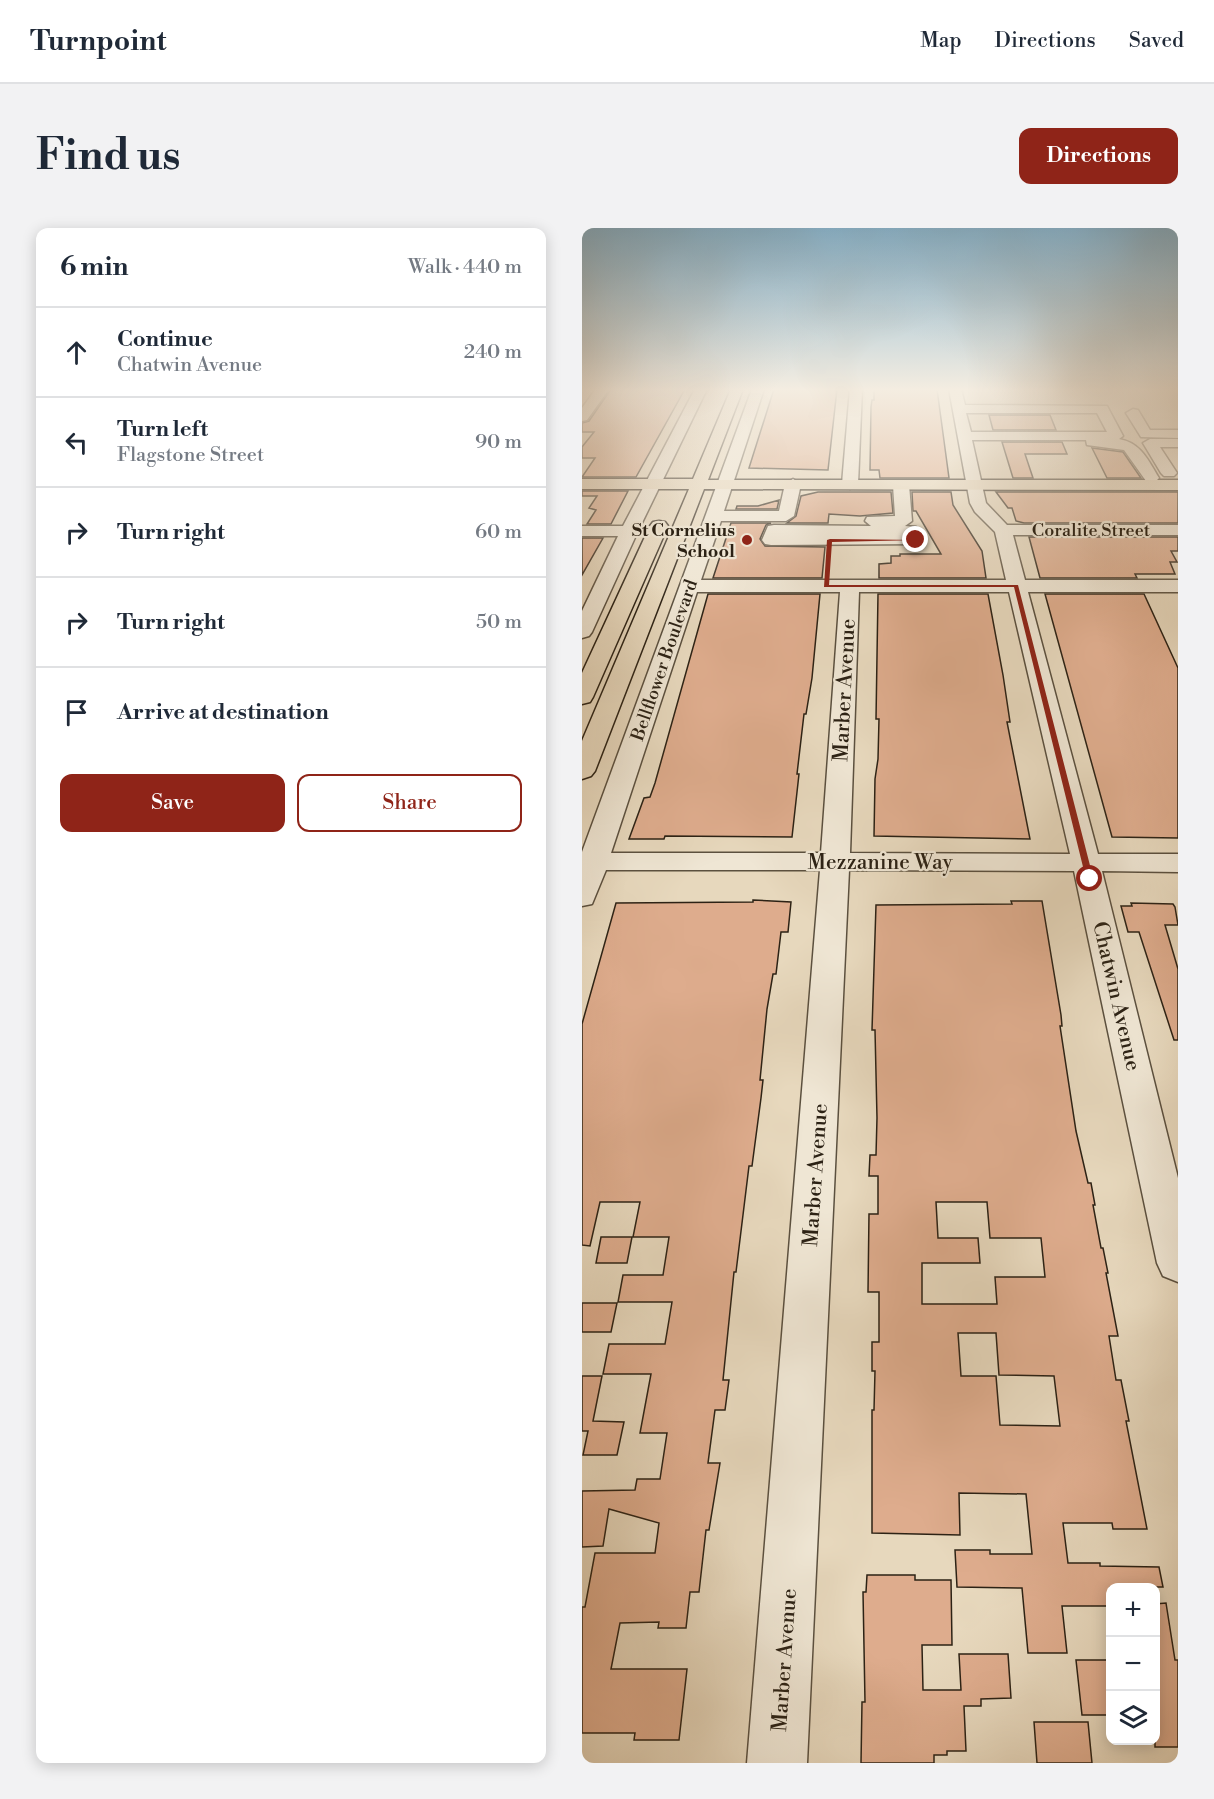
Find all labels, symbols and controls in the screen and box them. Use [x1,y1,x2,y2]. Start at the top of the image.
text: Turnpoint [30,24,166,59]
text: Map [920,28,962,54]
text: Directions [995,28,1096,54]
text: Saved [1129,28,1184,54]
button: Directions [1019,128,1178,184]
text: Find us [36,130,180,183]
text: 6 min [60,251,128,283]
text: Walk · 440 m [408,255,522,280]
text: Continue [117,326,213,353]
icon: ahead [60,336,93,369]
text: 240 m [464,340,522,365]
text: Chatwin Avenue [117,353,262,378]
text: Turn left [117,416,208,443]
icon: left [60,426,93,459]
text: 90 m [475,430,522,455]
text: Flagstone Street [117,443,264,468]
icon: right [60,516,93,549]
text: Turn right [117,519,225,546]
place label: St Cornelius School [632,519,735,563]
street label: Coralite Street [1032,519,1151,542]
text: 60 m [475,520,522,545]
route end [902,526,928,552]
marker: St Cornelius School [740,533,754,547]
street label: Bellflower Boulevard [626,576,703,745]
icon: right [60,606,93,639]
text: Turn right [117,609,225,636]
text: 50 m [476,610,522,635]
street label: Marber Avenue [828,618,862,762]
icon: arrive [60,696,93,729]
text: Arrive at destination [117,699,329,726]
button: Save [60,774,285,832]
button: Share [297,774,522,832]
street label: Mezzanine Way [807,850,953,876]
route start [1076,865,1102,891]
street label: Chatwin Avenue [1086,919,1146,1073]
street label: Marber Avenue [798,1103,834,1247]
map controls [1106,1583,1160,1745]
button: + [1106,1583,1160,1637]
street label: Marber Avenue [767,1588,803,1732]
button: − [1106,1637,1160,1691]
button: layers [1106,1691,1160,1745]

